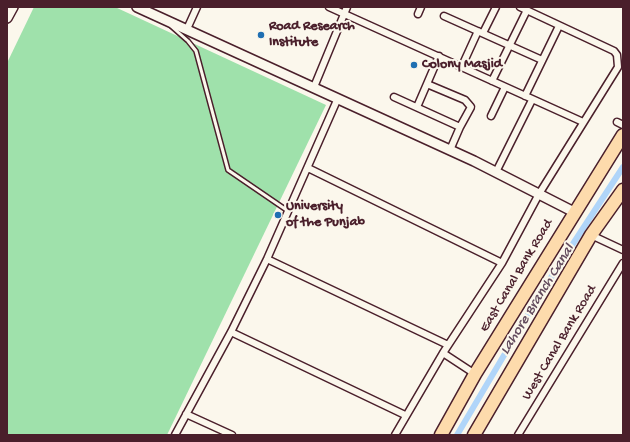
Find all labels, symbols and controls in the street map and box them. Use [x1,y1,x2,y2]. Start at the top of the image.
place label: Road Research Institute [269,19,355,52]
marker: Road Research Institute [256,30,266,40]
place label: Colony Masjid [422,57,502,73]
marker: Colony Masjid [409,60,419,70]
place label: University of the Punjab [286,199,365,232]
marker: University of the Punjab [273,210,283,220]
street label: East Canal Bank Road [477,217,557,335]
water label: Lahore Branch Canal [497,242,579,358]
street label: West Canal Bank Road [519,282,601,404]

